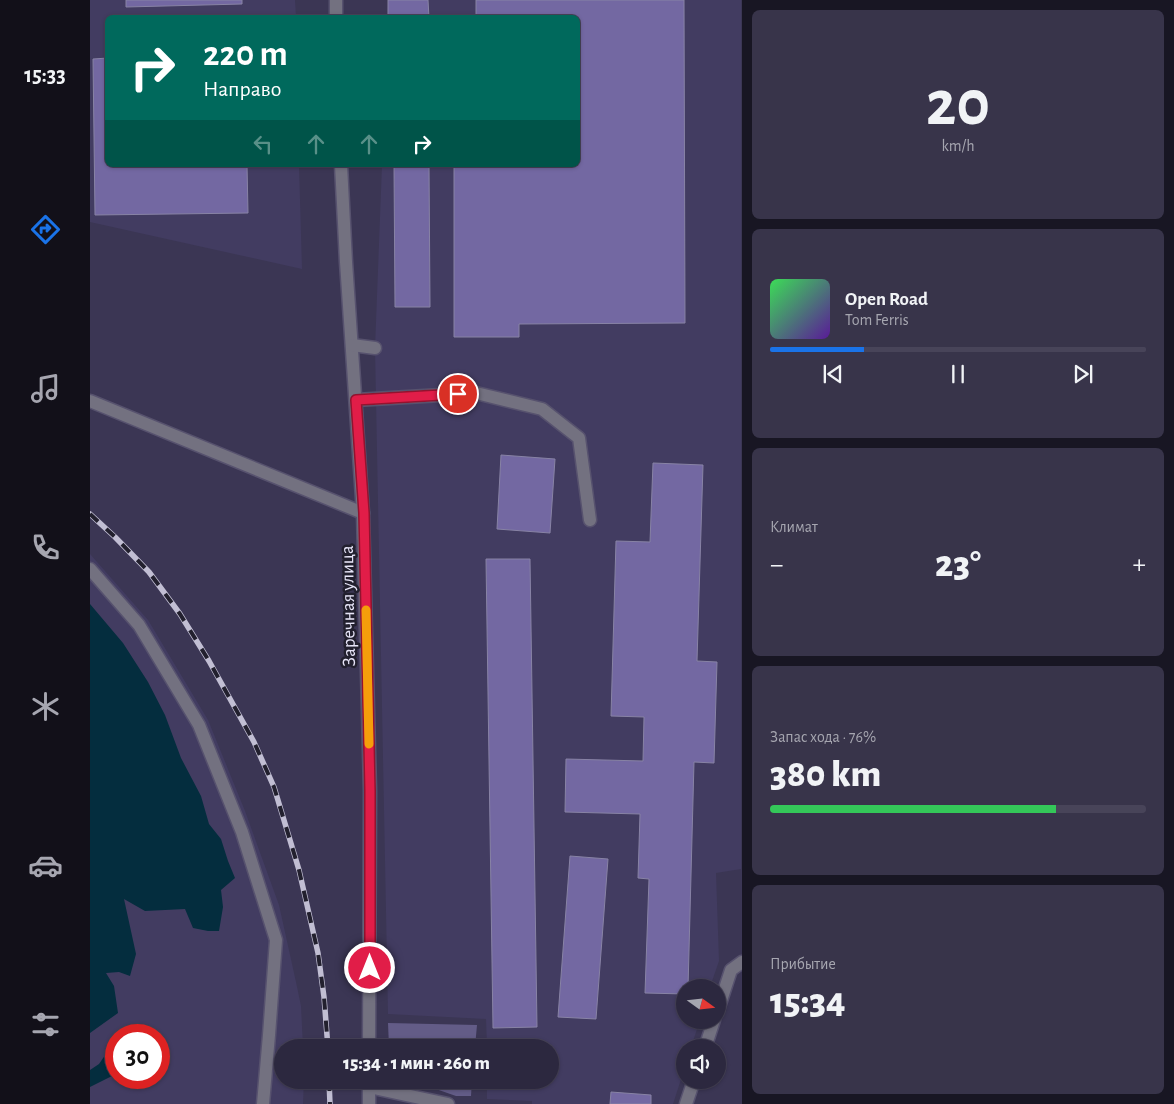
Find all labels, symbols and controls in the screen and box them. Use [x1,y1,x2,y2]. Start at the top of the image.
icon: right [120,35,185,100]
text: 220 m [203,37,288,72]
text: 15:33 [24,64,66,86]
text: 20 [926,72,990,137]
text: Направо [203,78,281,100]
icon: left [249,130,277,158]
icon: ahead [302,130,330,158]
icon: ahead [355,130,383,158]
icon: right [408,130,436,158]
text: km/h [941,138,975,154]
icon: directions [28,212,63,247]
text: Open Road [845,290,928,309]
text: Tom Ferris [845,312,909,328]
icon: previous [819,360,847,388]
icon: pause [944,360,972,388]
icon: next [1069,360,1097,388]
icon: music [28,371,63,406]
pin [437,373,479,415]
icon: arrive [444,380,472,408]
text: Климат [770,519,818,535]
icon: phone [28,530,63,565]
street label: Заречная улица [338,545,359,667]
text: 23° [935,546,981,584]
text: − [770,551,783,579]
text: + [1133,551,1146,579]
icon: climate [28,689,63,724]
text: Запас хода · 76% [770,729,876,745]
text: 380 km [770,756,881,794]
icon: car [28,848,63,883]
position arrow [343,941,395,993]
text: Прибытие [770,956,836,972]
north arrow [676,979,726,1029]
map controls [676,979,726,1089]
text: 15:34 [770,983,846,1021]
icon: filters [28,1007,63,1042]
speed limit sign: 30 [105,1024,170,1089]
button: sound [676,1039,726,1089]
text: 15:34 · 1 мин · 260 m [343,1054,490,1073]

